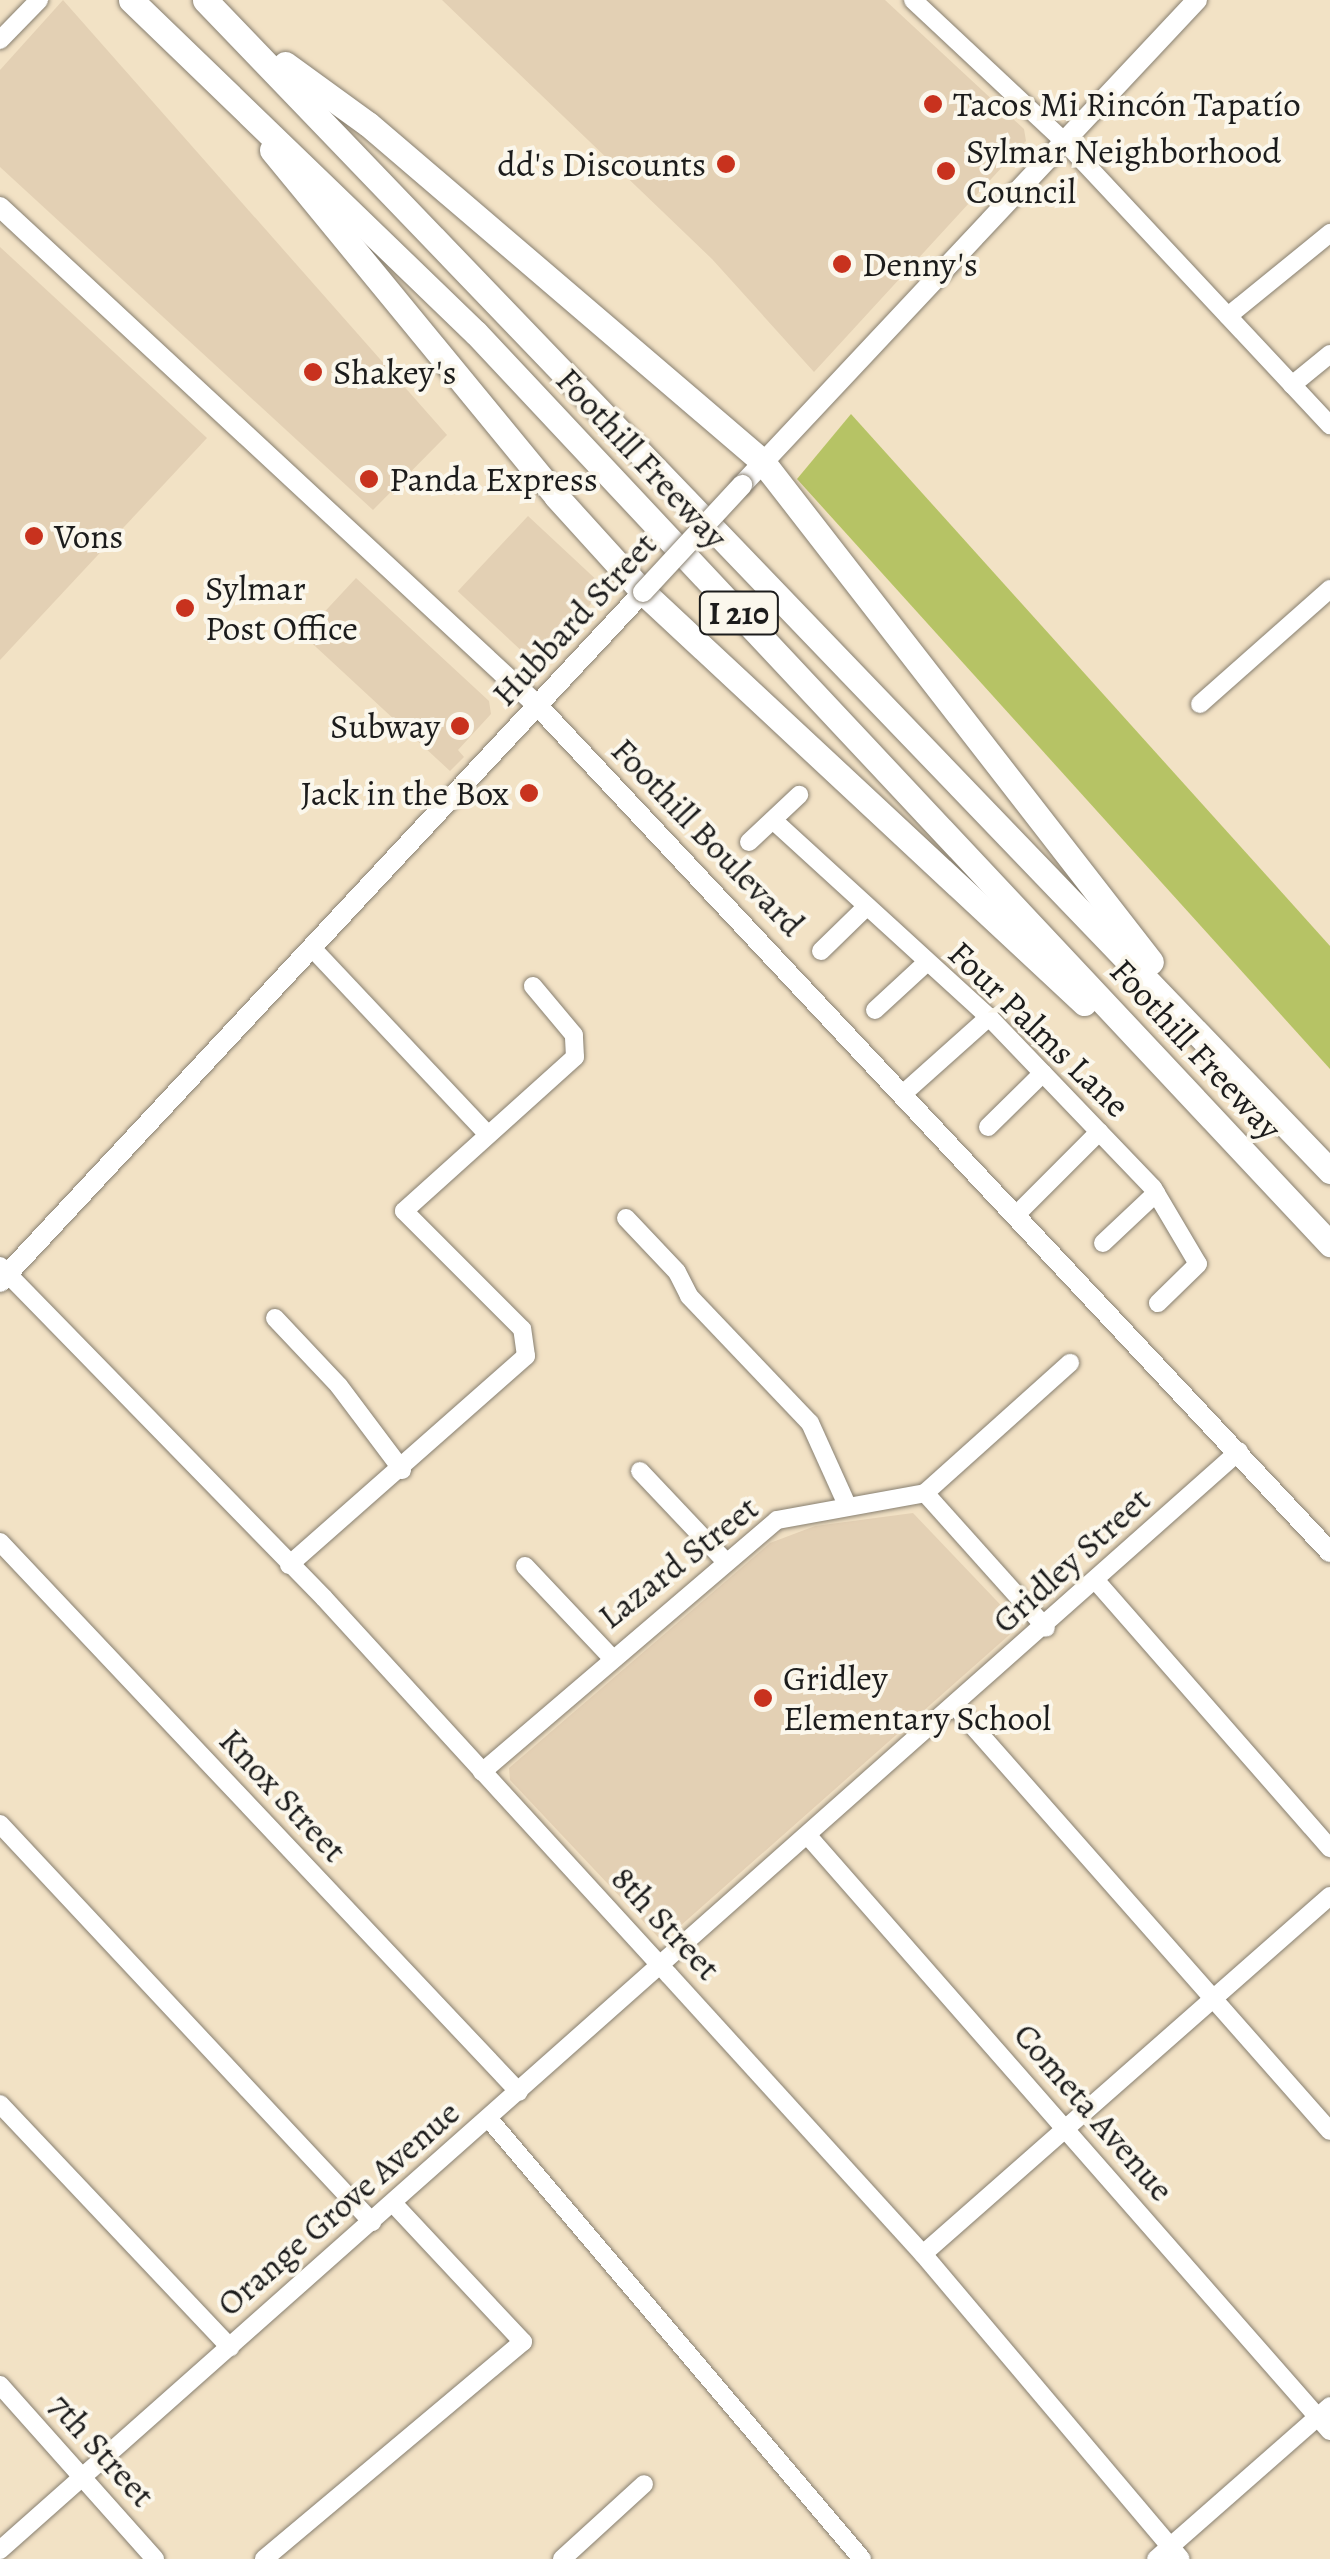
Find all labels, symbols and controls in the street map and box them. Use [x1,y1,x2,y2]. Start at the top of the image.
place label: Tacos Mi Rincón Tapatío [953,83,1301,125]
marker: Tacos Mi Rincón Tapatío [922,93,944,115]
place label: Sylmar Neighborhood Council [966,130,1281,212]
place label: dd's Discounts [497,143,706,185]
marker: dd's Discounts [715,153,737,175]
marker: Sylmar Neighborhood Council [935,160,957,182]
place label: Denny's [862,243,978,285]
marker: Denny's [831,253,853,275]
place label: Shakey's [333,351,457,393]
street label: Foothill Freeway [547,359,737,557]
marker: Shakey's [302,361,324,383]
place label: Panda Express [389,458,598,500]
marker: Panda Express [358,468,380,490]
place label: Vons [54,515,123,557]
street label: Hubbard Street [483,523,665,715]
marker: Vons [23,525,45,547]
place label: Sylmar Post Office [205,567,358,649]
road number: I 210 [696,586,782,640]
marker: Sylmar Post Office [174,597,196,619]
place label: Subway [330,705,440,747]
marker: Subway [449,715,471,737]
street label: Foothill Boulevard [603,729,813,945]
place label: Jack in the Box [300,772,509,814]
marker: Jack in the Box [518,782,540,804]
street label: Four Palms Lane [940,932,1138,1126]
street label: Foothill Freeway [1101,950,1291,1148]
street label: Gridley Street [984,1478,1158,1642]
street label: Lazard Street [590,1487,766,1637]
place label: Gridley Elementary School [783,1657,1051,1739]
marker: Gridley Elementary School [752,1687,774,1709]
street label: Knox Street [211,1719,355,1871]
street label: 8th Street [603,1857,729,1989]
street label: Cometa Avenue [1005,2014,1183,2210]
street label: Orange Grove Avenue [208,2091,468,2325]
street label: 7th Street [40,2385,164,2515]

